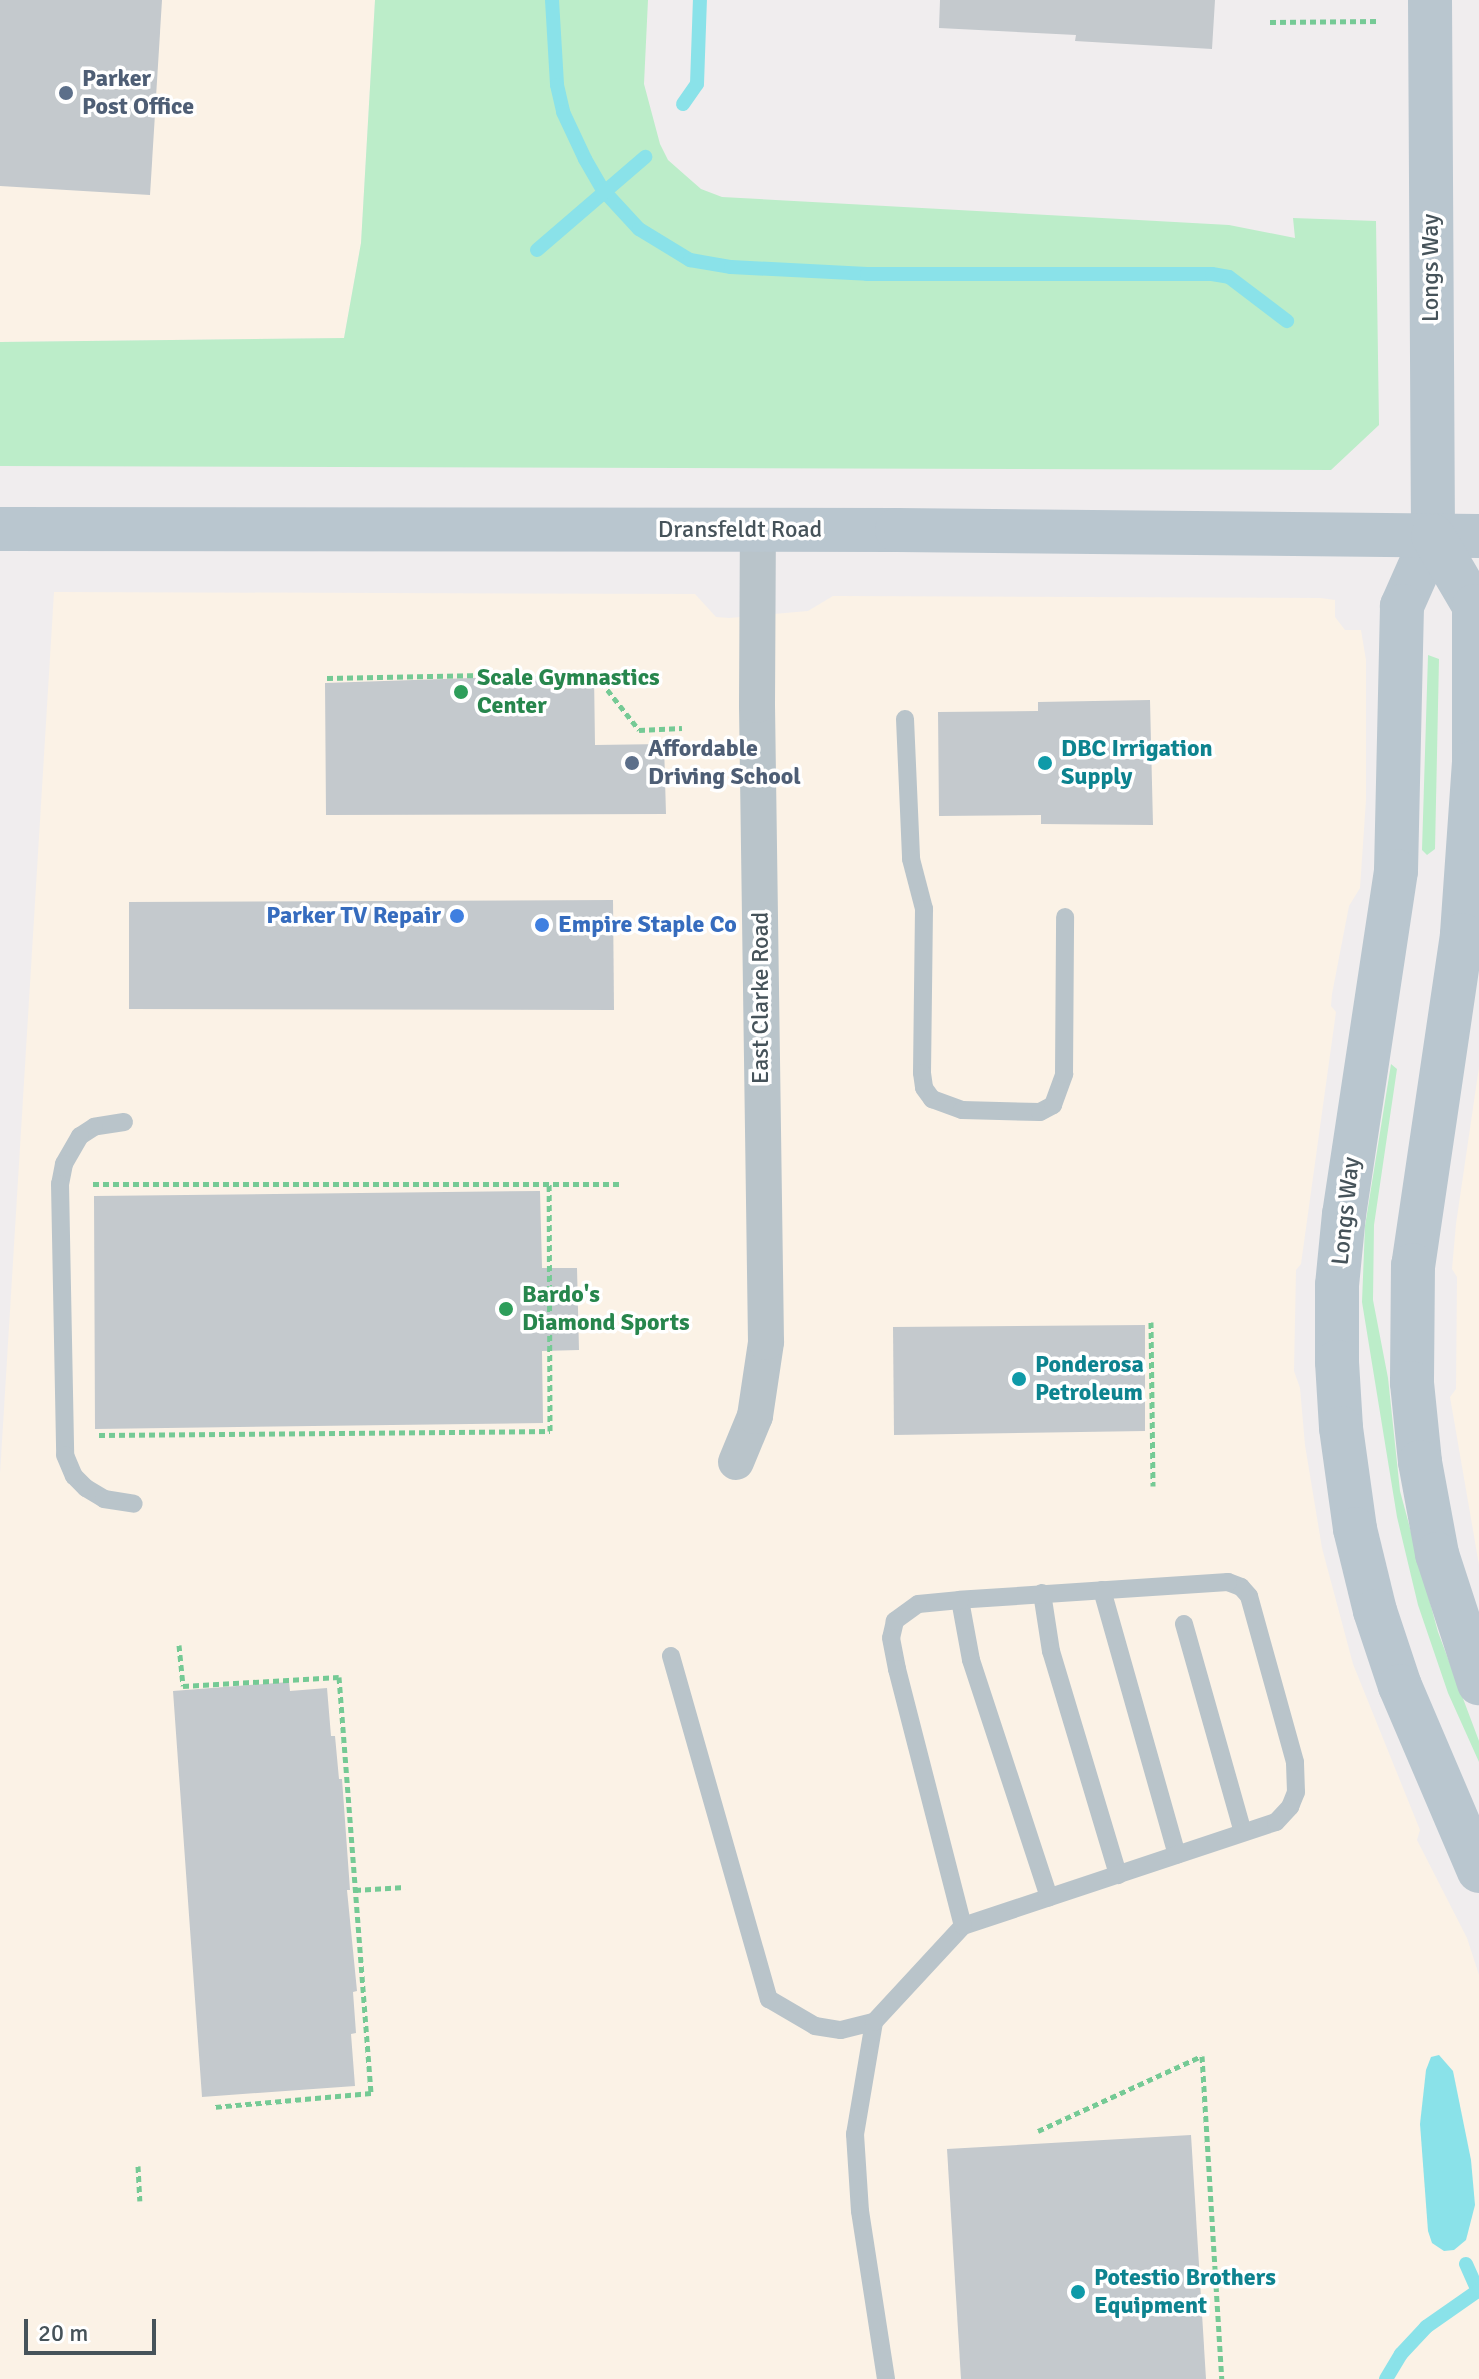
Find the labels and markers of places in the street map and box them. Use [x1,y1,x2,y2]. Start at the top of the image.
place label: Parker Post Office [82,65,194,121]
marker: Parker Post Office [57,84,75,102]
place label: Scale Gymnastics Center [477,664,660,720]
marker: Scale Gymnastics Center [452,683,470,701]
place label: Affordable Driving School [648,735,801,791]
place label: DBC Irrigation Supply [1061,735,1213,791]
marker: Affordable Driving School [623,754,641,772]
marker: DBC Irrigation Supply [1036,754,1054,772]
place label: Parker TV Repair [266,902,441,930]
marker: Parker TV Repair [448,907,466,925]
place label: Empire Staple Co [558,911,737,939]
marker: Empire Staple Co [533,916,551,934]
place label: Bardo's Diamond Sports [522,1281,690,1337]
marker: Bardo's Diamond Sports [497,1300,515,1318]
place label: Ponderosa Petroleum [1035,1351,1144,1407]
marker: Ponderosa Petroleum [1010,1370,1028,1388]
place label: Potestio Brothers Equipment [1094,2264,1276,2320]
marker: Potestio Brothers Equipment [1069,2283,1087,2301]

